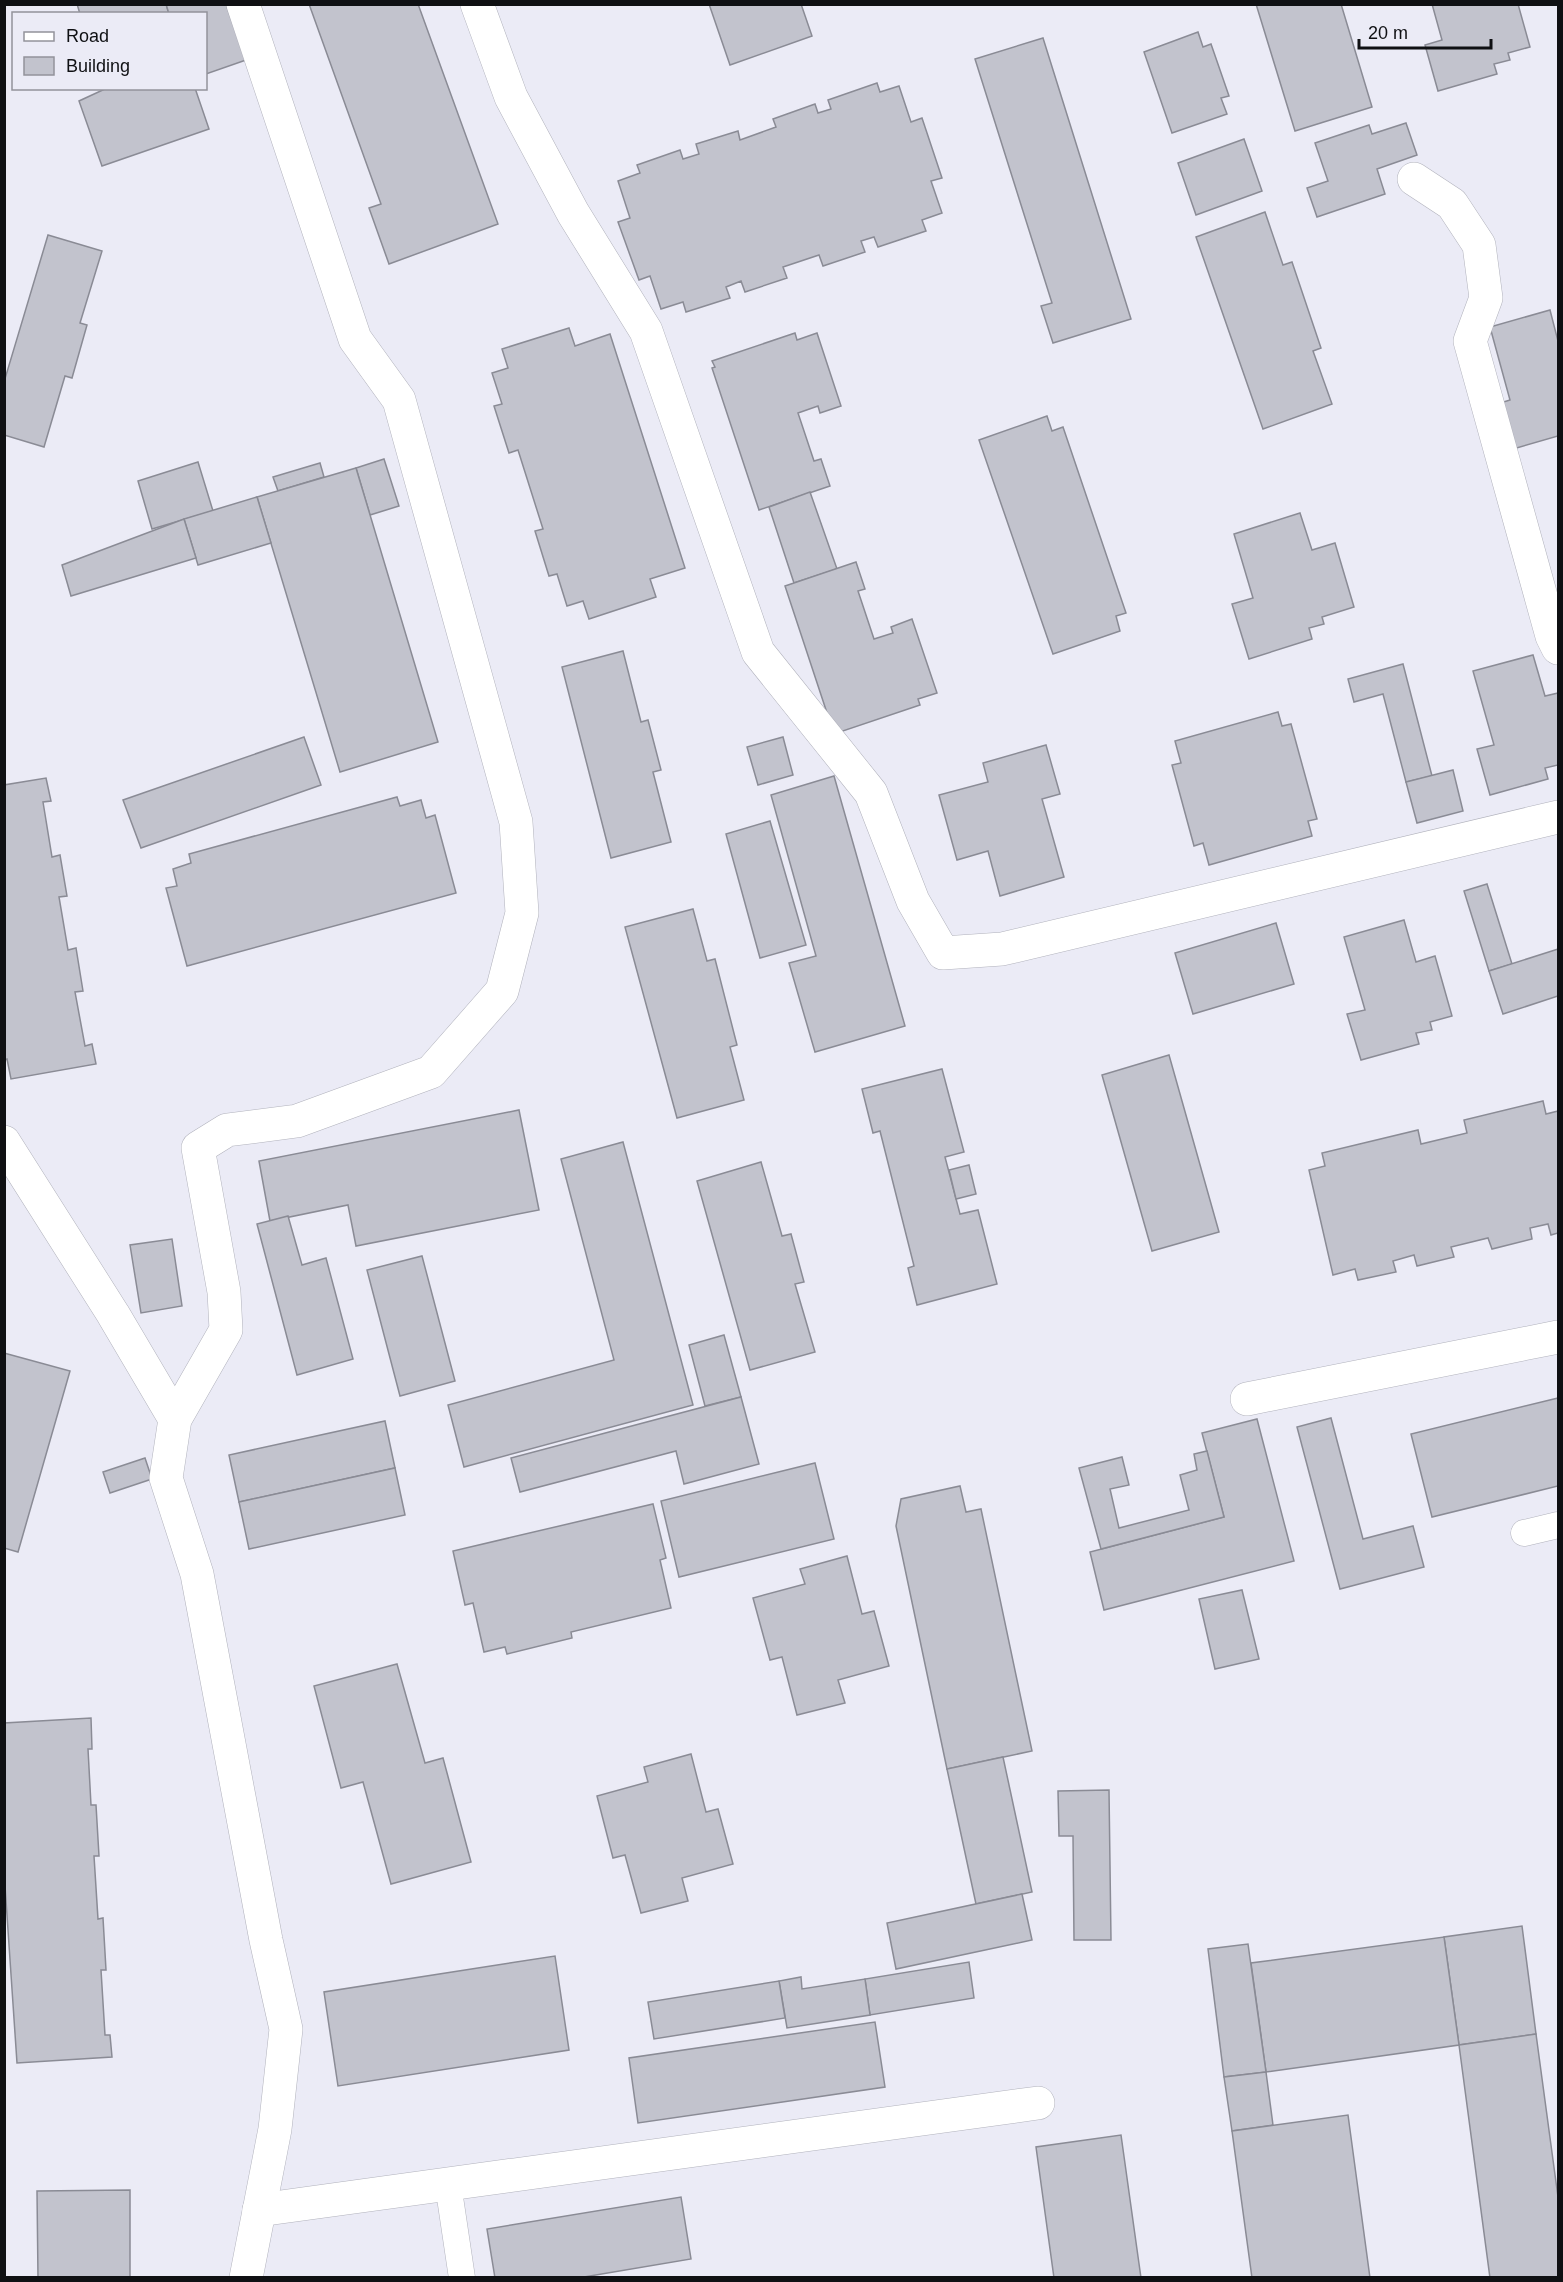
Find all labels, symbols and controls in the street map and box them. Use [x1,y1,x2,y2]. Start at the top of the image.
legend [12,12,207,90]
scale bar [1359,12,1491,50]
text: 20 m [1368,23,1408,43]
text: Road [66,26,109,46]
text: Building [66,56,130,76]

